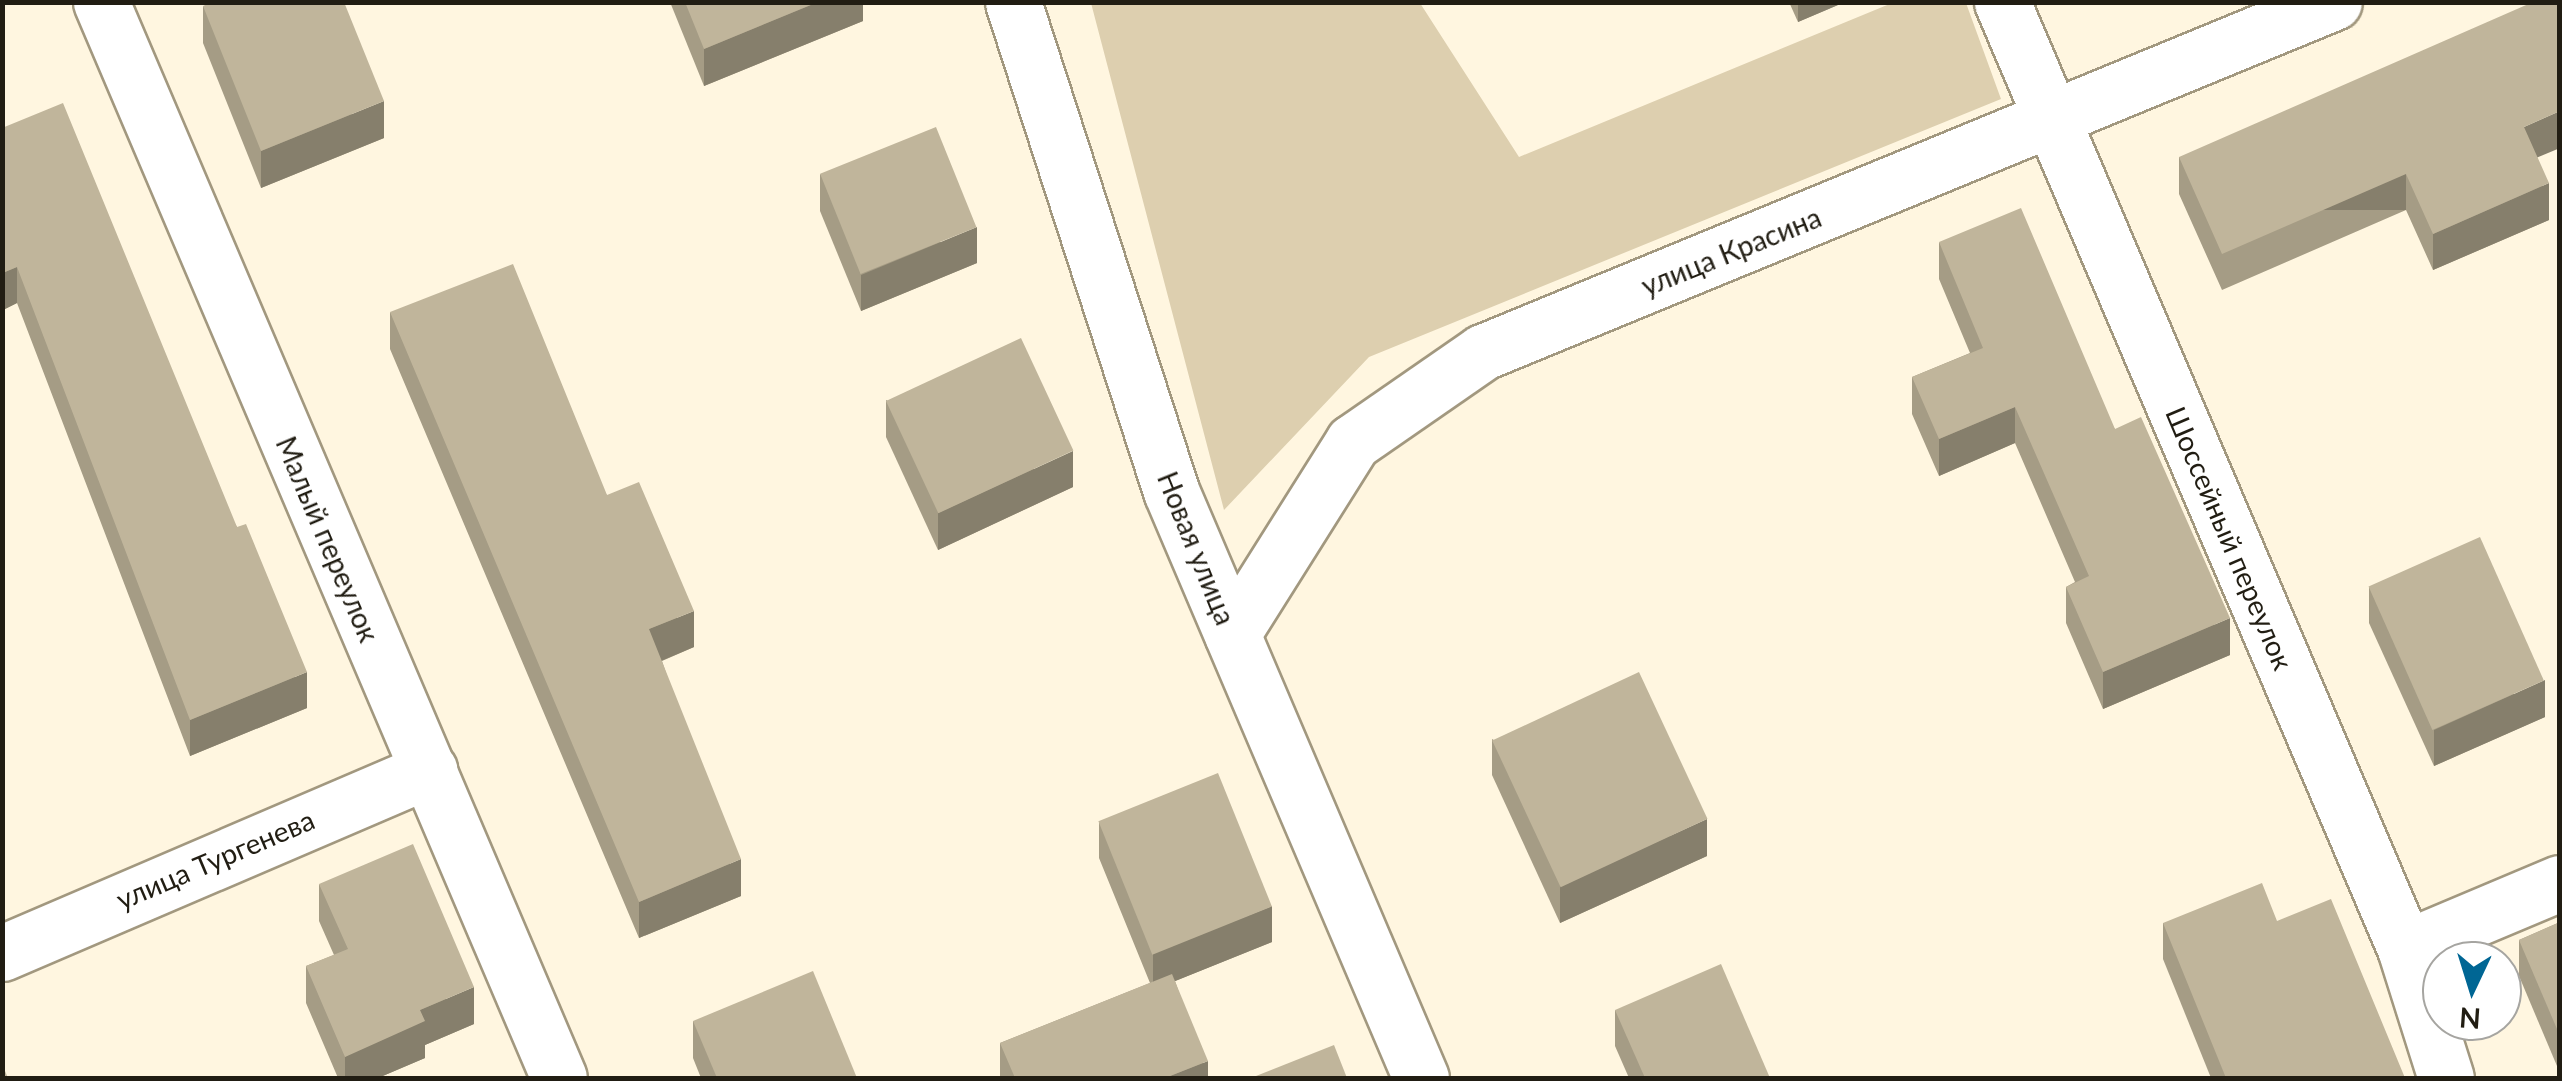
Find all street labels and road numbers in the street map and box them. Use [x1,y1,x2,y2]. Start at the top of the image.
street label: улица Красина [1636,200,1826,302]
street label: Шоссейный переулок [2159,401,2301,675]
street label: Малый переулок [270,431,386,647]
street label: Новая улица [1151,467,1243,629]
street label: улица Тургенева [111,802,319,916]

